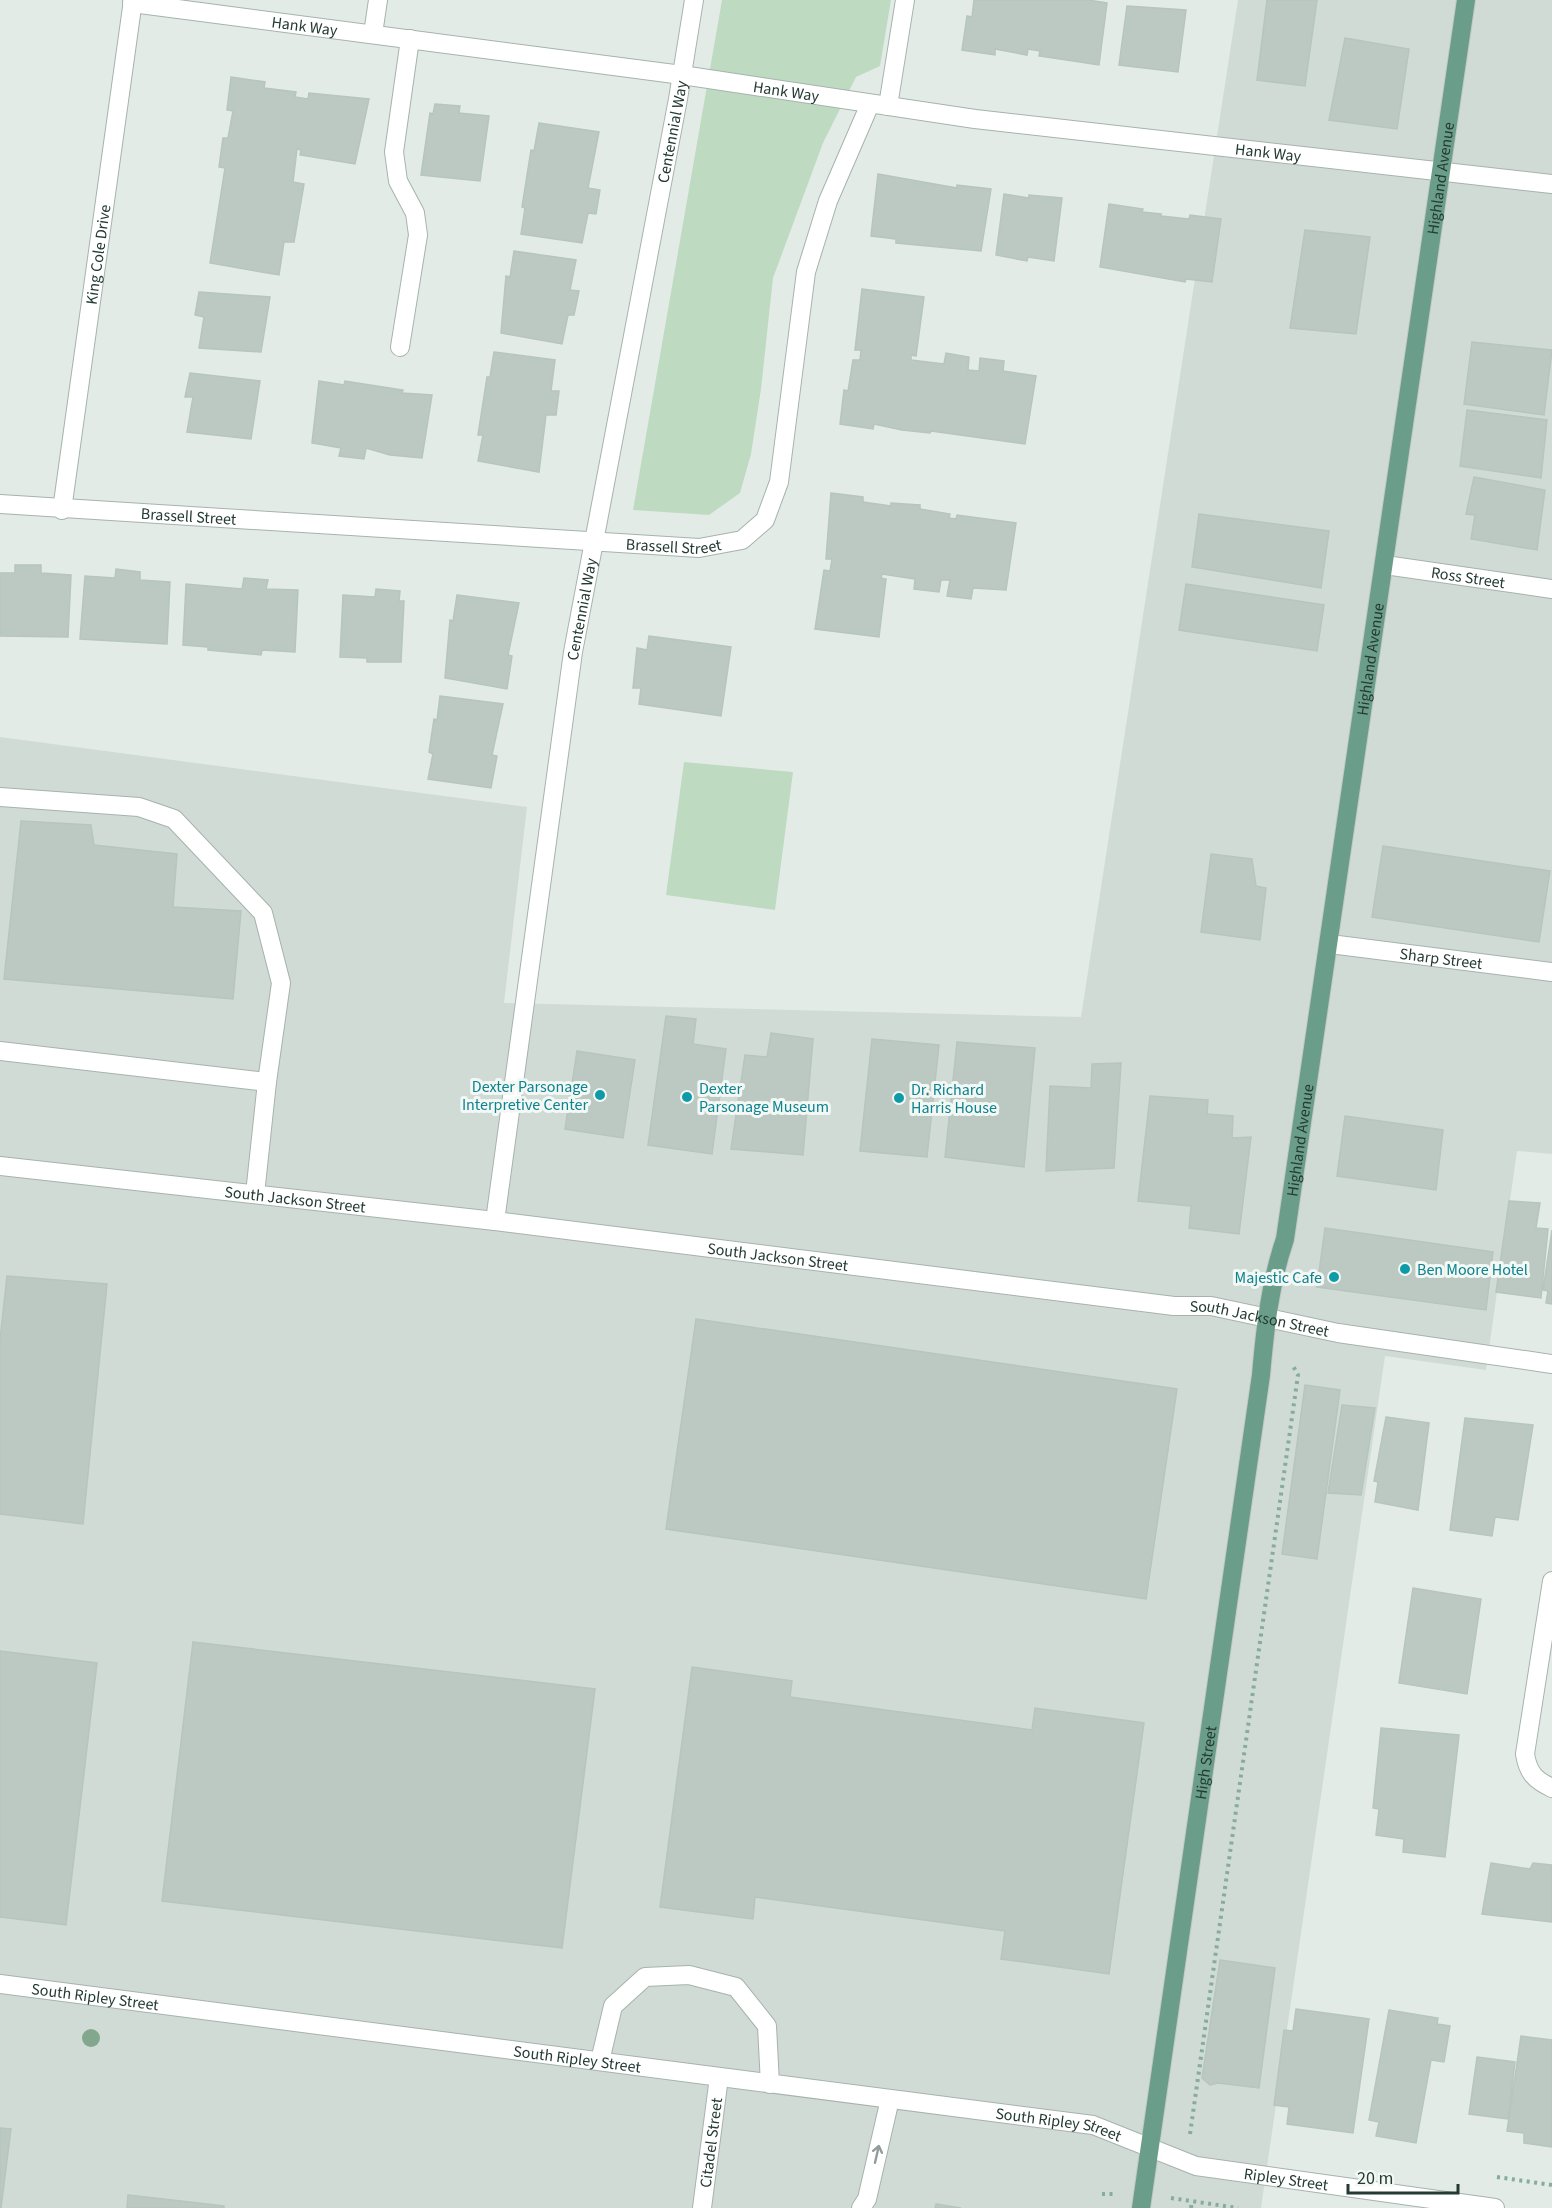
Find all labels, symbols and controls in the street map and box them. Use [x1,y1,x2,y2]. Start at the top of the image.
street label: Hank Way [270,11,339,42]
street label: Hank Way [752,76,821,108]
street label: Centennial Way [652,78,693,185]
street label: Highland Avenue [1422,121,1460,236]
street label: Hank Way [1234,138,1303,168]
street label: King Cole Drive [81,203,116,306]
street label: Brassell Street [140,503,238,531]
street label: Brassell Street [625,533,724,560]
street label: Centennial Way [562,556,603,662]
street label: Ross Street [1430,562,1507,594]
street label: Highland Avenue [1352,602,1390,717]
street label: Sharp Street [1398,943,1484,975]
place label: Dexter Parsonage Interpretive Center [462,1076,588,1116]
place label: Dexter Parsonage Museum [699,1078,829,1118]
place label: Dr. Richard Harris House [911,1079,997,1119]
street label: Highland Avenue [1281,1082,1320,1198]
marker: Dexter Parsonage Interpretive Center [593,1088,607,1102]
marker: Dexter Parsonage Museum [680,1090,694,1104]
marker: Dr. Richard Harris House [892,1091,906,1105]
street label: South Jackson Street [223,1181,367,1219]
street label: South Jackson Street [706,1238,850,1277]
place label: Ben Moore Hotel [1417,1259,1528,1281]
marker: Ben Moore Hotel [1398,1262,1412,1276]
place label: Majestic Cafe [1235,1267,1322,1289]
marker: Majestic Cafe [1327,1270,1341,1284]
street label: South Jackson Street [1190,1295,1332,1343]
street label: High Street [1190,1724,1222,1801]
street label: South Ripley Street [30,1978,161,2016]
street label: South Ripley Street [512,2040,643,2079]
street label: Citadel Street [695,2096,728,2189]
street label: South Ripley Street [994,2103,1125,2147]
one-way arrow [872,2145,884,2164]
scale bar [1348,2157,1458,2195]
street label: Ripley Street [1242,2163,1330,2197]
text: 20 m [1357,2166,1393,2191]

